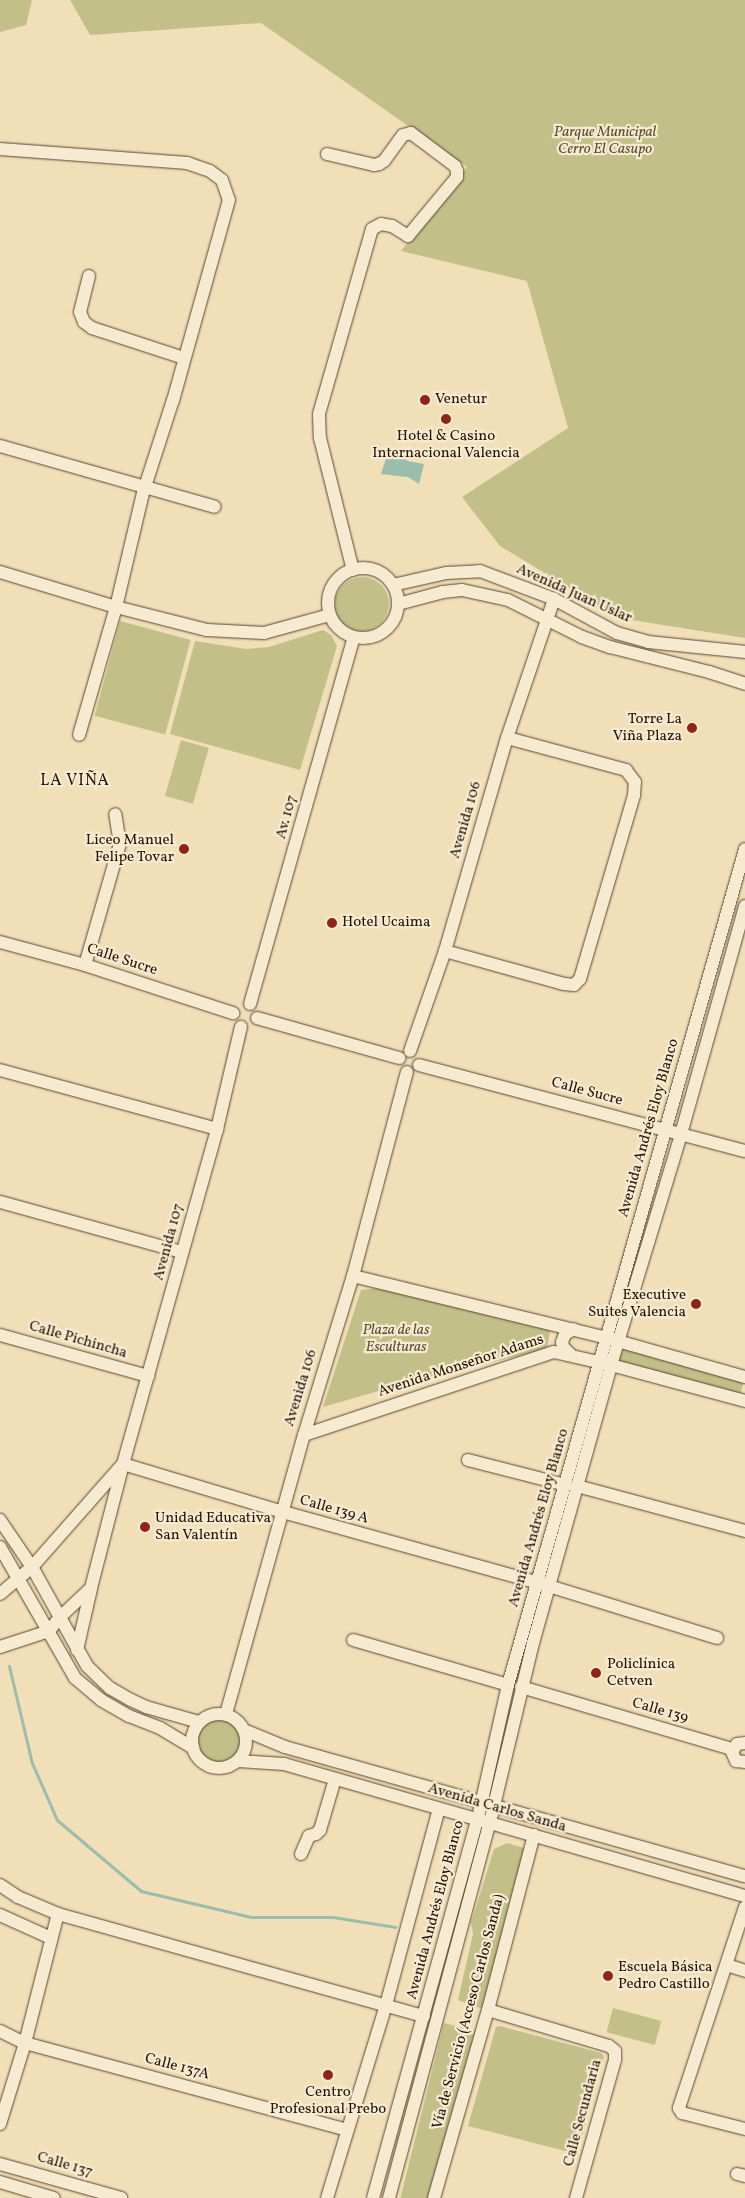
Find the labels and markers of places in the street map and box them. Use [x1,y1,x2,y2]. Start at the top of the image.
place label: Venetur [435,391,487,409]
marker: Venetur [419,394,431,406]
marker: Hotel & Casino Internacional Valencia [440,413,452,425]
place label: Hotel & Casino Internacional Valencia [372,427,520,462]
place label: Torre La Viña Plaza [613,710,682,745]
marker: Torre La Viña Plaza [686,722,698,734]
place label: Liceo Manuel Felipe Tovar [86,831,174,866]
marker: Liceo Manuel Felipe Tovar [178,843,190,855]
place label: Hotel Ucaima [342,914,431,932]
marker: Hotel Ucaima [326,917,338,929]
place label: Executive Suites Valencia [587,1286,686,1321]
marker: Executive Suites Valencia [690,1298,702,1310]
place label: Unidad Educativa San Valentín [155,1509,271,1544]
marker: Unidad Educativa San Valentín [139,1521,151,1533]
place label: Policlínica Cetven [607,1655,675,1690]
marker: Policlínica Cetven [589,1666,603,1680]
place label: Escuela Básica Pedro Castillo [618,1958,713,1993]
marker: Escuela Básica Pedro Castillo [602,1970,614,1982]
marker: Centro Profesional Prebo [322,2069,334,2081]
place label: Centro Profesional Prebo [270,2083,386,2118]

